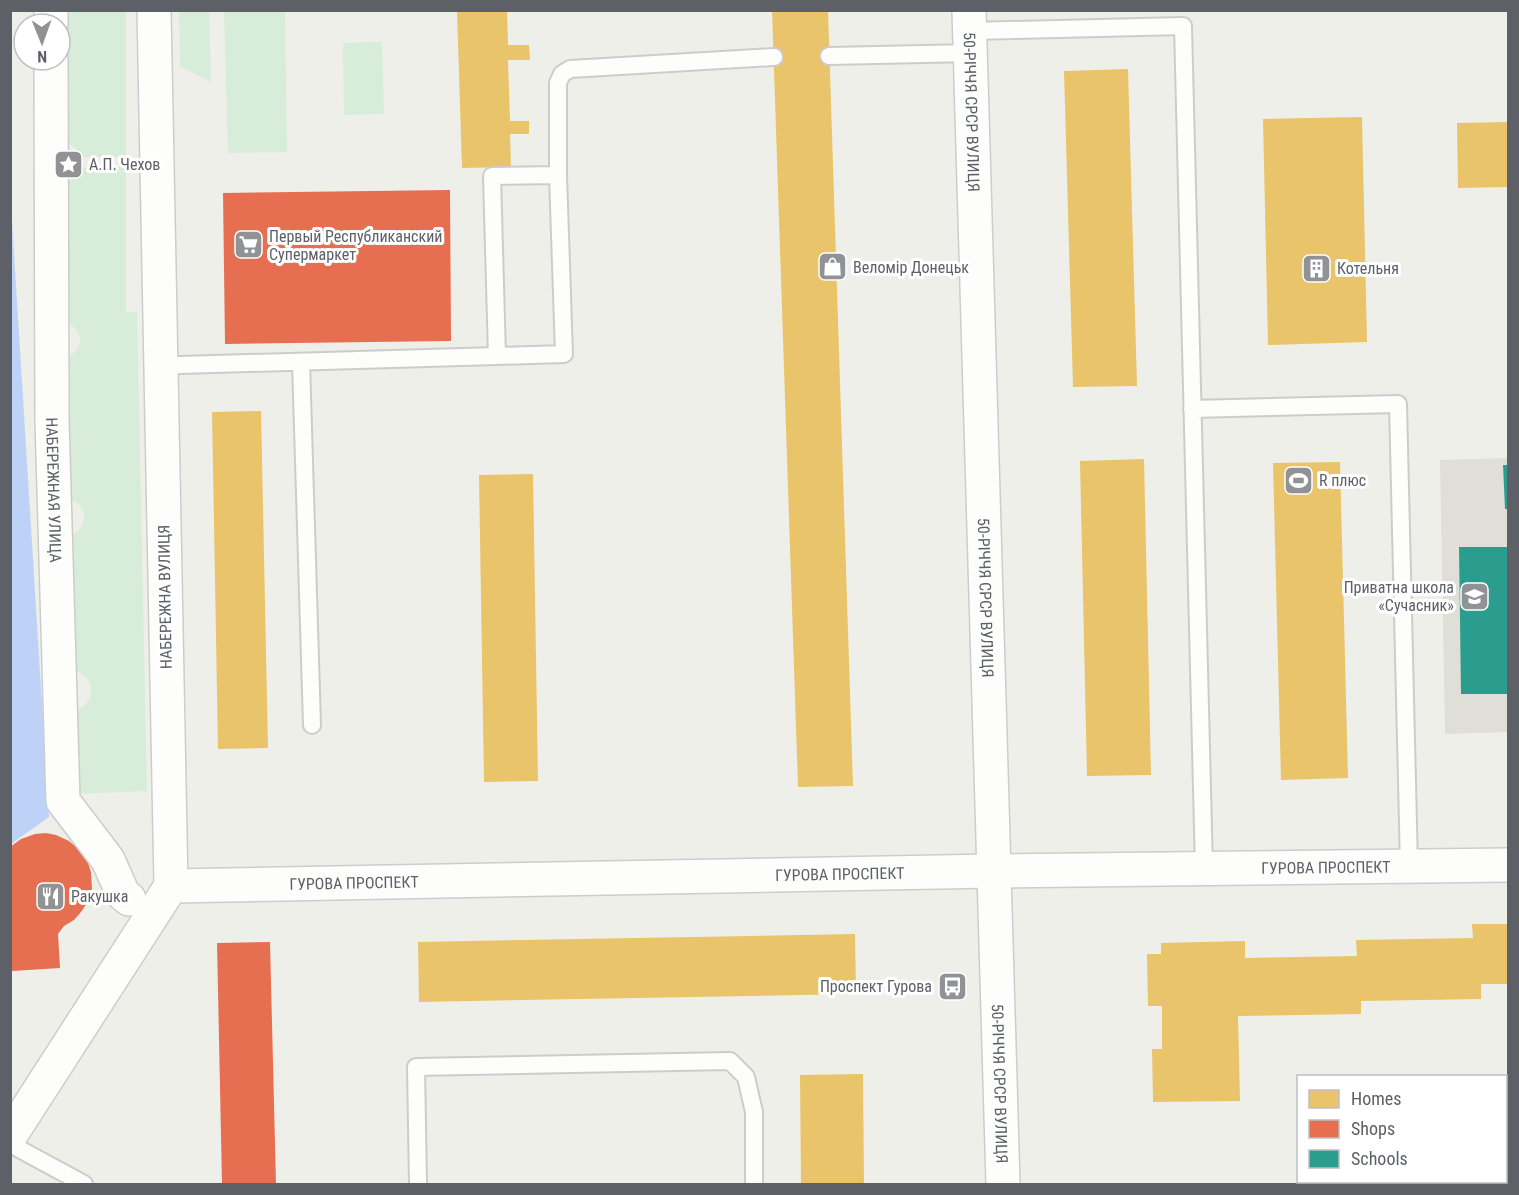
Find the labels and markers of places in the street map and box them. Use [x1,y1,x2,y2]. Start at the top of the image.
place icon: А.П. Чехов [52,148,84,180]
place label: А.П. Чехов [89,155,160,174]
place label: Первый Республиканский Супермаркет [269,227,442,264]
supermarket icon: Первый Республиканский Супермаркет [232,229,264,261]
shop icon: Веломір Донецьк [816,251,848,283]
building icon: Котельня [1300,252,1332,284]
place label: Веломір Донецьк [853,258,969,277]
place label: Котельня [1337,259,1399,278]
sports icon: R плюс [1282,464,1314,496]
place label: R плюс [1319,471,1366,490]
place label: Приватна школа «Сучасник» [1344,578,1454,615]
school or university icon: Приватна школа «Сучасник» [1459,580,1491,612]
restaurant icon: Ракушка [34,880,66,912]
place label: Ракушка [71,887,128,906]
bus stop icon: Проспект Гурова [937,970,969,1002]
place label: Проспект Гурова [820,977,932,996]

